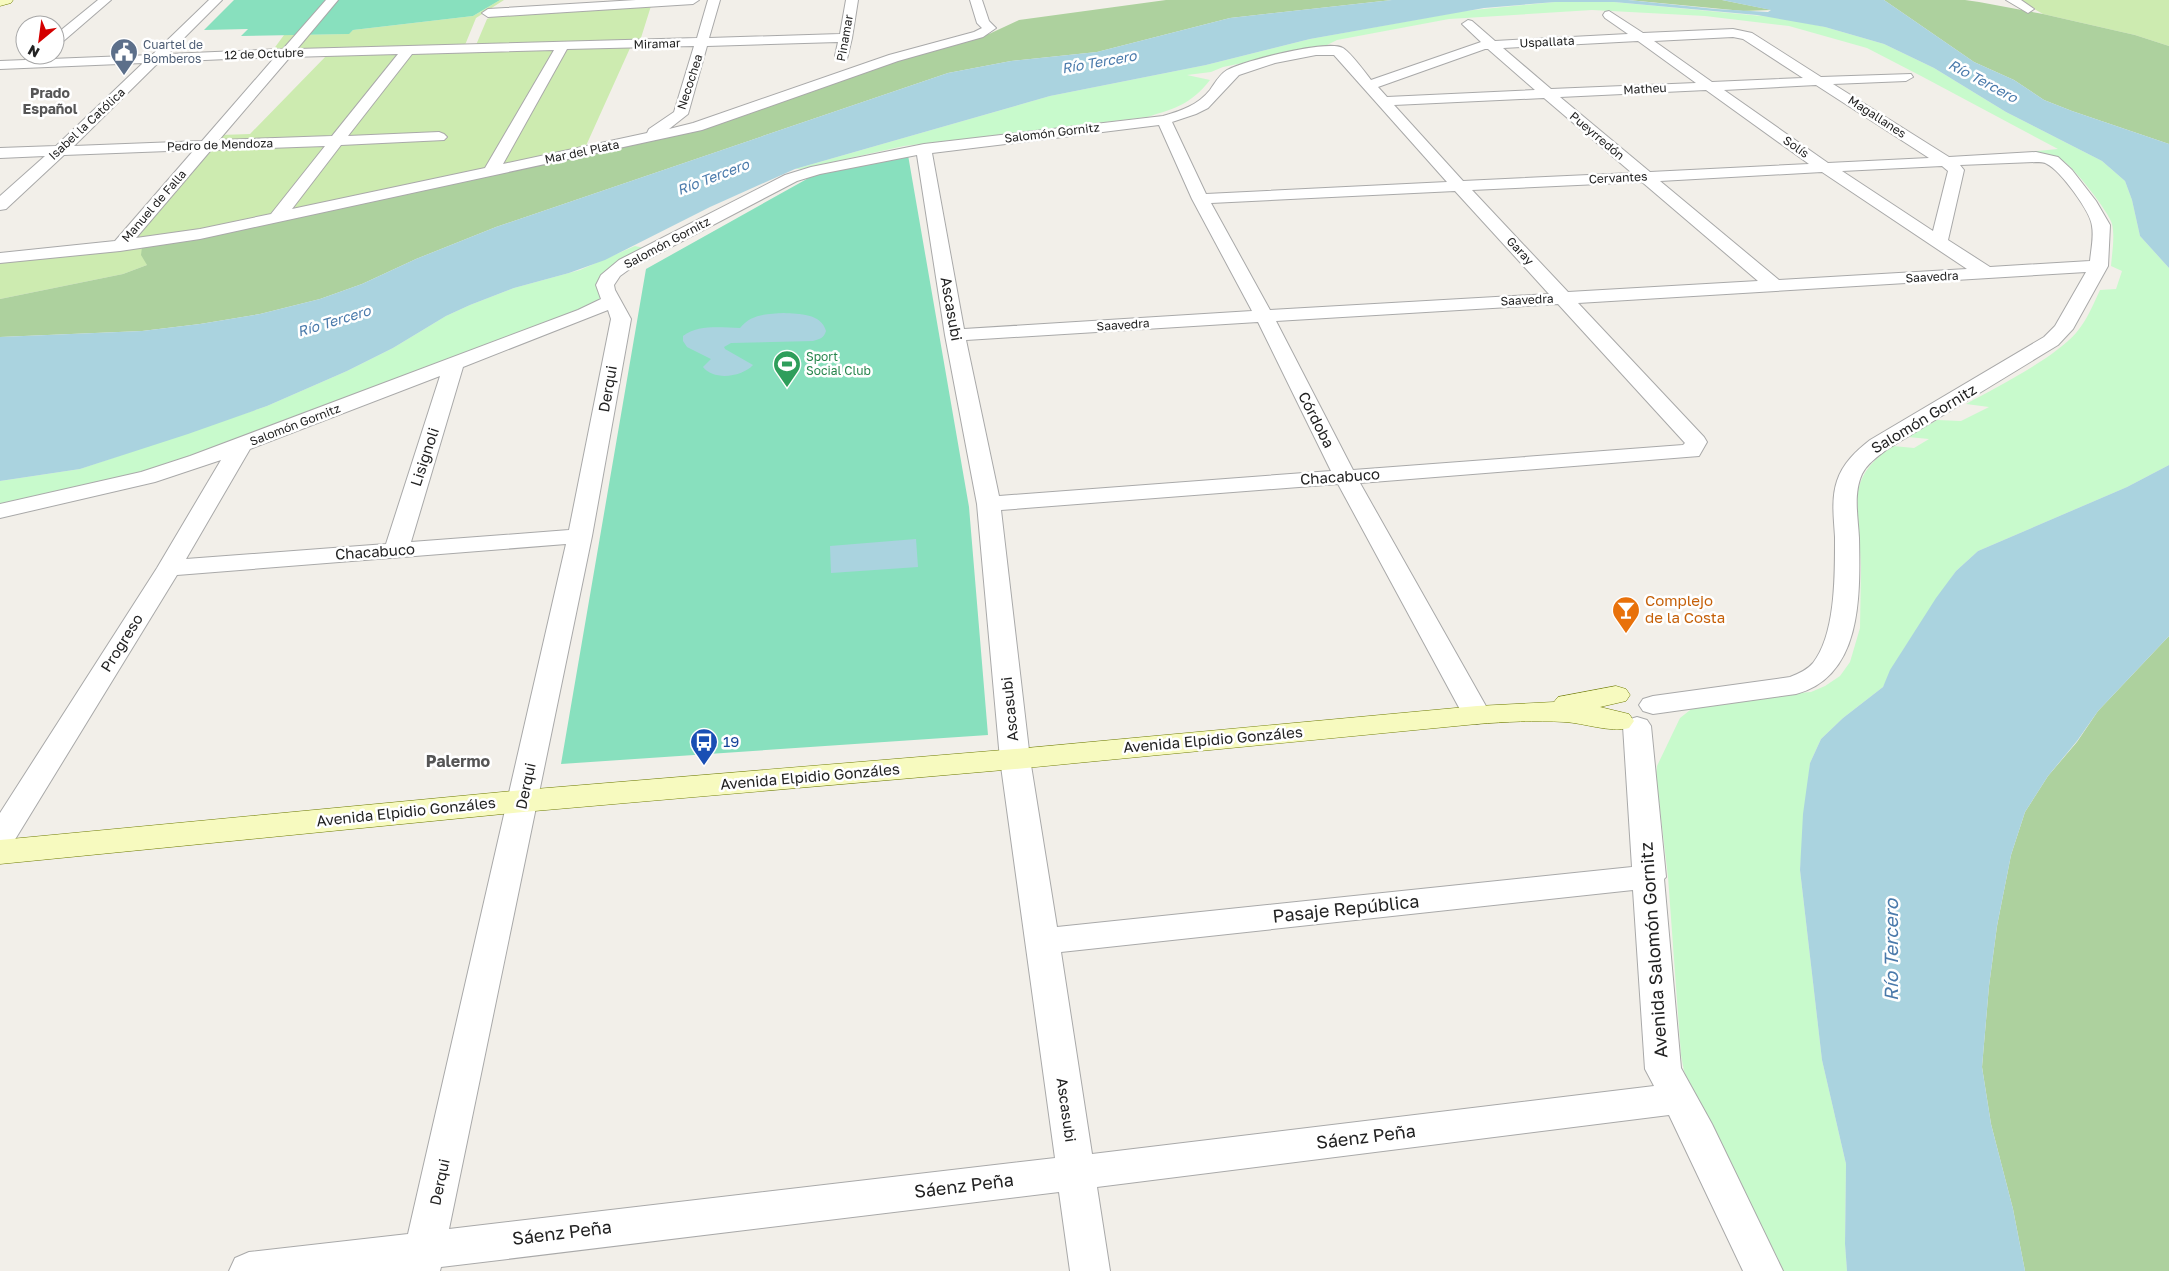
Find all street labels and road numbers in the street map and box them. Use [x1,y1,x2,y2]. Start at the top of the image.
street label: Pinamar [833,13,856,63]
street label: Uspallata [1519,33,1575,50]
street label: Miramar [633,35,681,52]
street label: 12 de Octubre [224,45,304,62]
street label: Necochea [674,52,706,111]
street label: Matheu [1623,80,1667,97]
street label: Isabel la Católica [45,84,128,163]
street label: Magallanes [1845,92,1909,141]
street label: Pueyrredón [1567,108,1628,163]
street label: Salomón Gornitz [1004,119,1100,146]
street label: Solís [1780,132,1812,161]
street label: Pedro de Mendoza [167,135,273,154]
street label: Mar del Plata [543,136,621,167]
street label: Manuel de Falla [118,166,189,245]
street label: Cervantes [1588,168,1648,187]
street label: Salomón Gornitz [621,213,713,272]
street label: Garay [1504,233,1537,268]
street label: Saavedra [1905,268,1959,285]
street label: Ascasubi [937,275,966,342]
street label: Saavedra [1500,291,1554,308]
street label: Saavedra [1096,315,1150,334]
street label: Derqui [594,364,620,414]
street label: Salomón Gornitz [1868,379,1980,457]
street label: Córdoba [1295,388,1339,451]
street label: Salomón Gornitz [247,400,342,449]
street label: Lisignoli [406,425,442,488]
street label: Chacabuco [1299,464,1380,488]
street label: Chacabuco [334,539,415,563]
street label: Progreso [96,610,146,675]
street label: Ascasubi [997,676,1021,742]
street label: Avenida Elpidio Gonzáles [1122,722,1303,756]
street label: Avenida Elpidio Gonzáles [719,759,900,793]
street label: Derqui [511,761,539,811]
street label: Avenida Elpidio Gonzáles [315,793,496,829]
street label: Avenida Salomón Gornitz [1634,841,1672,1059]
street label: Pasaje República [1271,889,1420,927]
street label: Ascasubi [1054,1076,1080,1143]
street label: Sáenz Peña [1315,1119,1417,1153]
street label: Derqui [425,1157,453,1207]
street label: Sáenz Peña [913,1168,1015,1202]
street label: Sáenz Peña [511,1215,613,1249]

